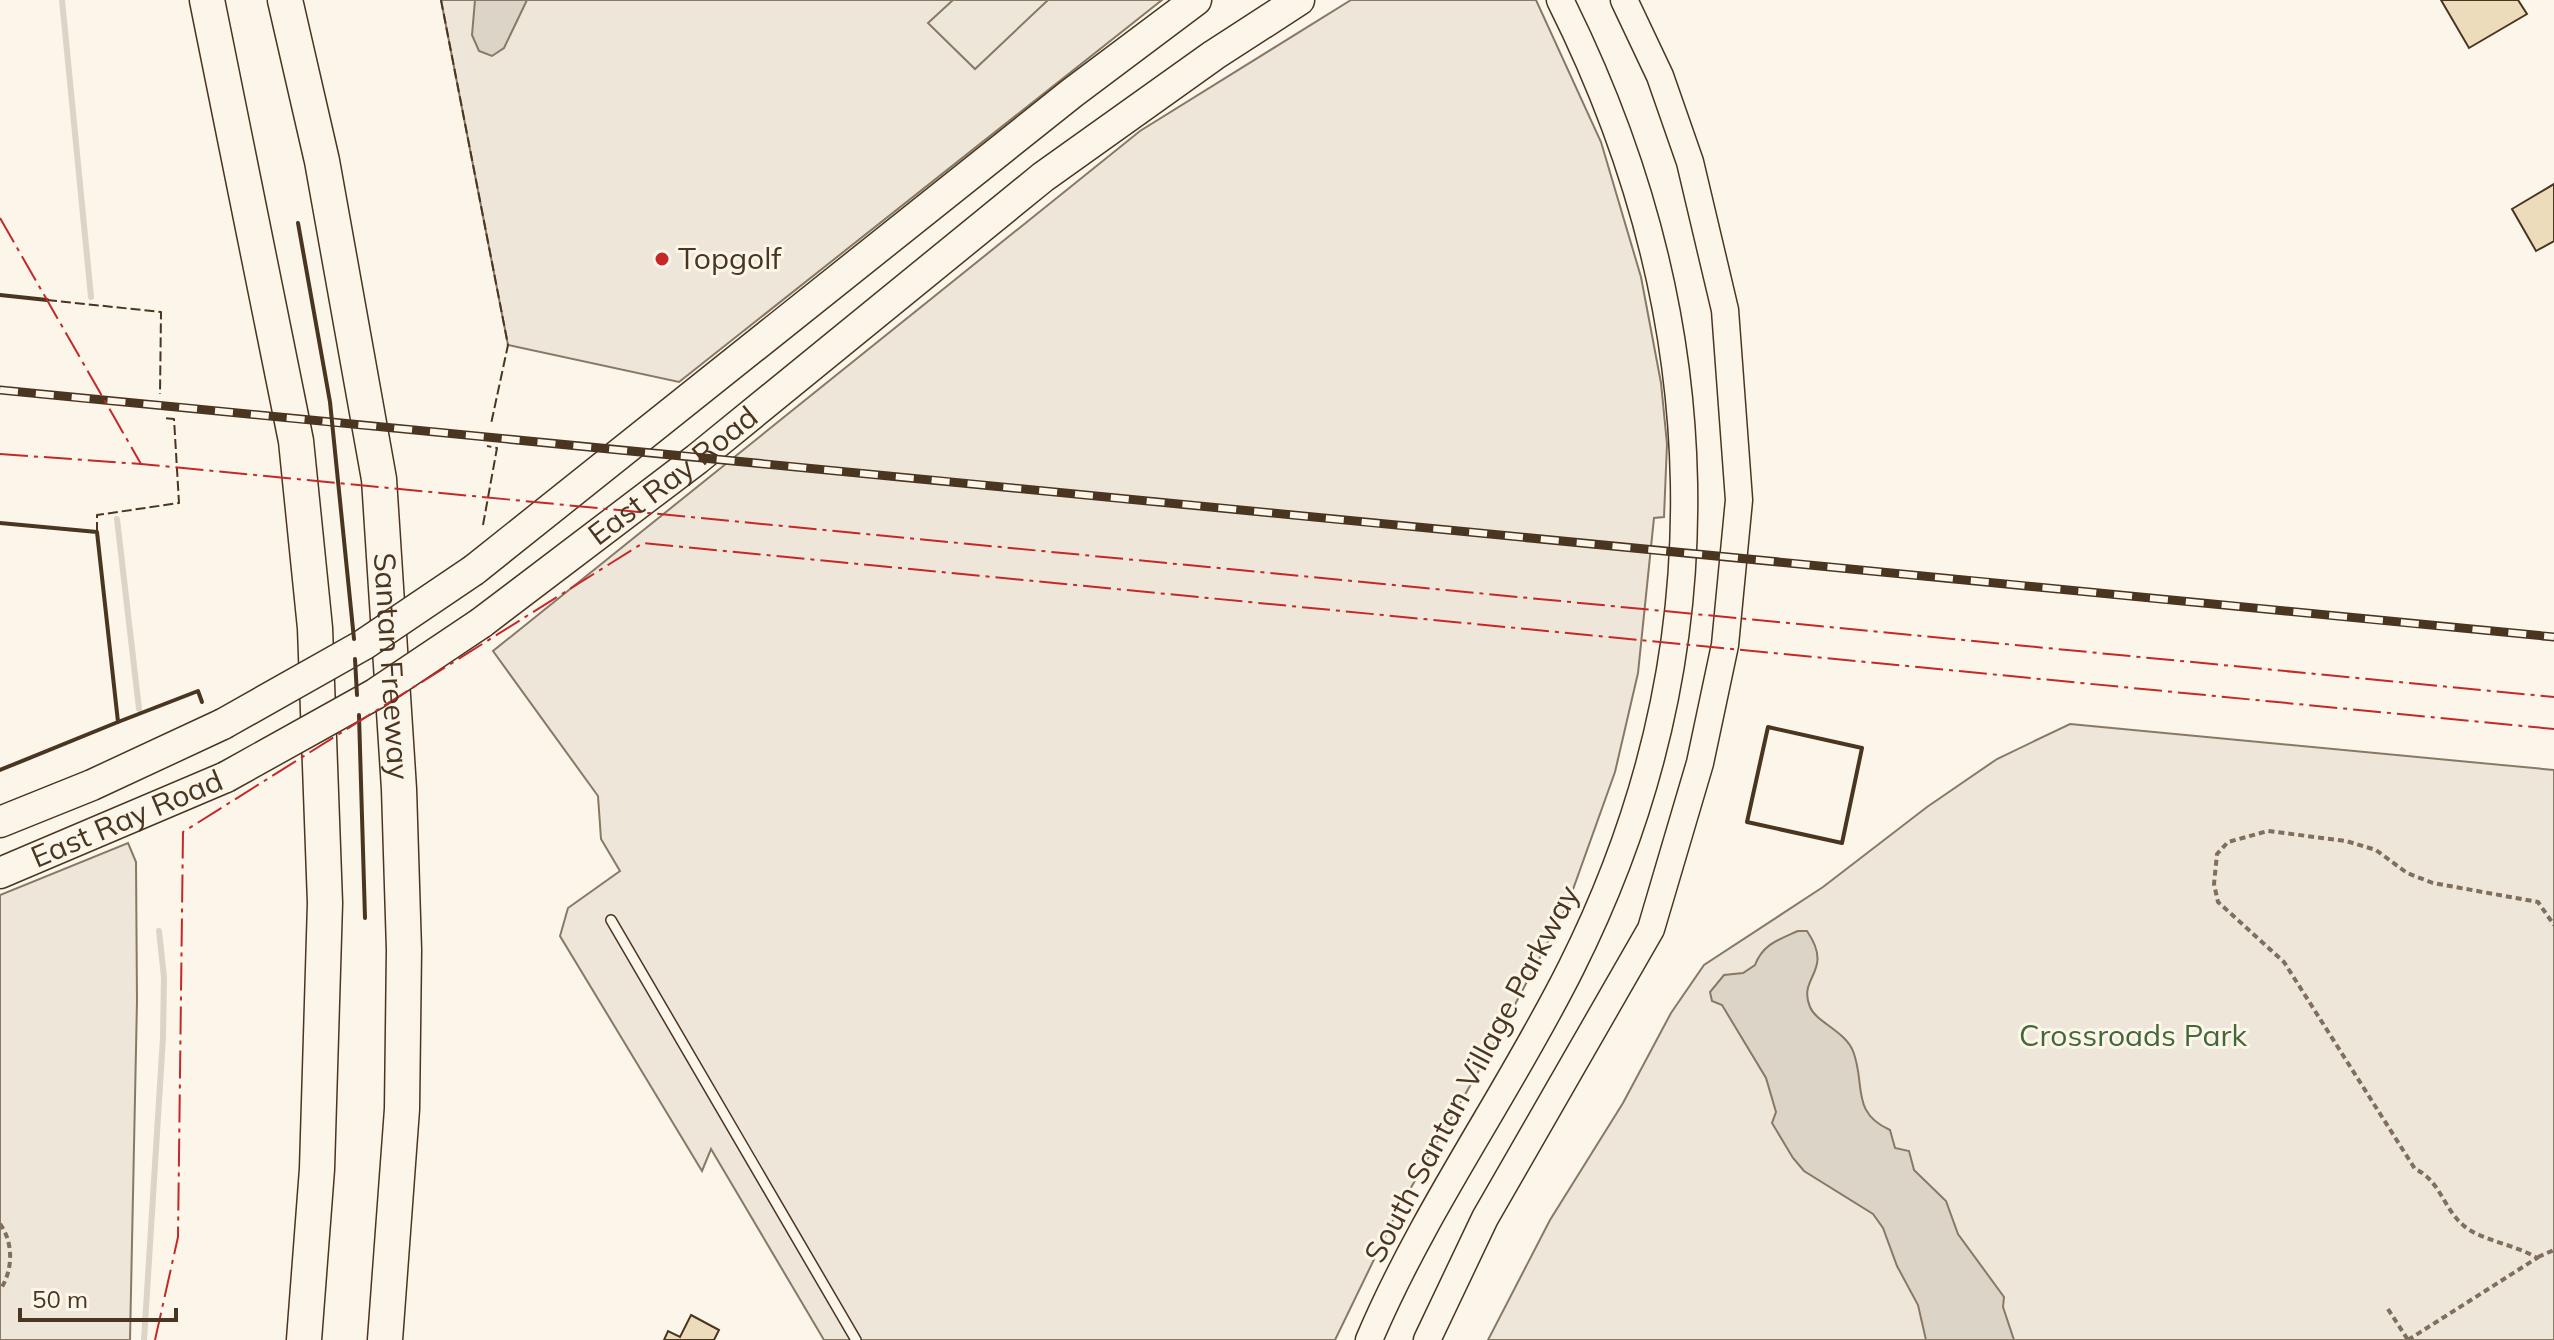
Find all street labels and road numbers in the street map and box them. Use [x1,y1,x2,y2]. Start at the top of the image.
street label: East Ray Road [580,397,765,553]
street label: Santan Freeway [366,552,418,781]
street label: East Ray Road [25,761,228,876]
street label: South Santan Village Parkway [1355,878,1587,1269]

